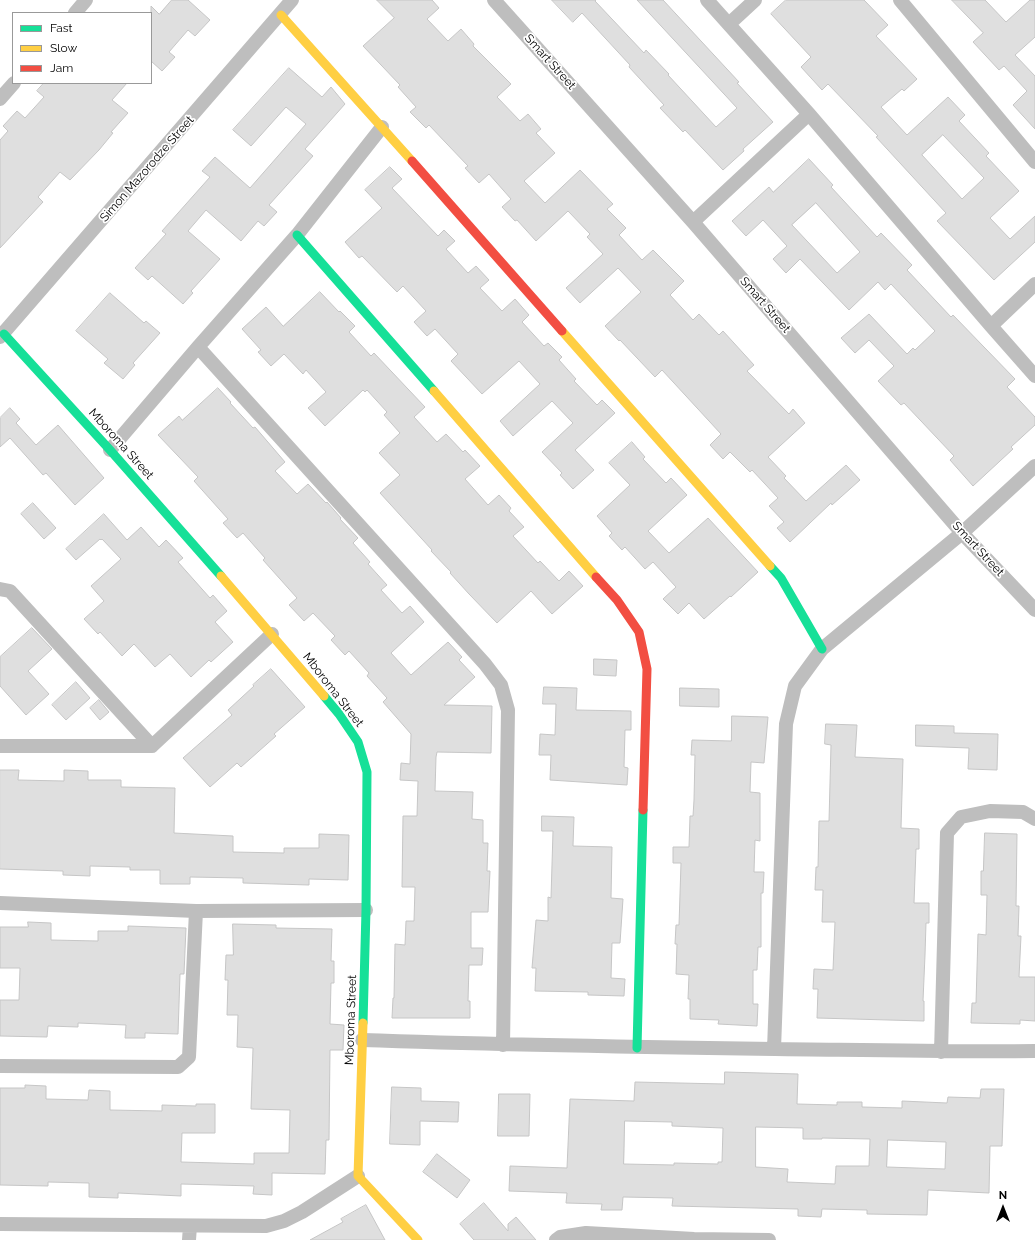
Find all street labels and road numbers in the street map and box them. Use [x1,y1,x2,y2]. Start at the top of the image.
street label: Smart Street [521,31,579,93]
street label: Simon Mazorodze Street [97,113,197,225]
street label: Smart Street [737,274,793,336]
street label: Mboroma Street [85,406,157,482]
street label: Smart Street [949,519,1007,579]
street label: Mboroma Street [300,650,366,730]
street label: Mboroma Street [342,975,360,1065]

